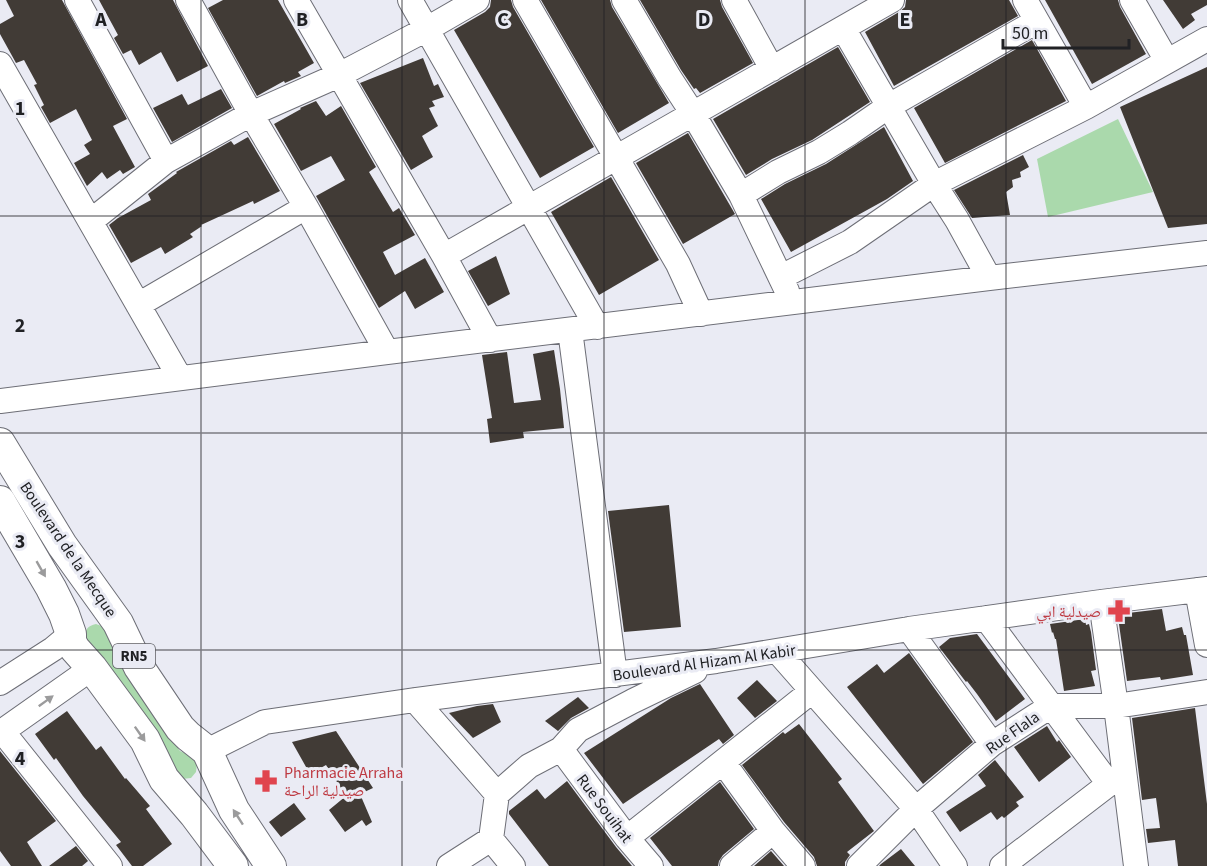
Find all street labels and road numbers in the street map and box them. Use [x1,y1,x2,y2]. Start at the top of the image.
street label: Boulevard de la Mecque [15,478,122,622]
street label: Boulevard Al Hizam Al Kabir [611,639,797,687]
road number: RN5 [113,644,155,668]
street label: Rue Flala [981,706,1044,759]
street label: Rue Souihat [571,770,638,848]

